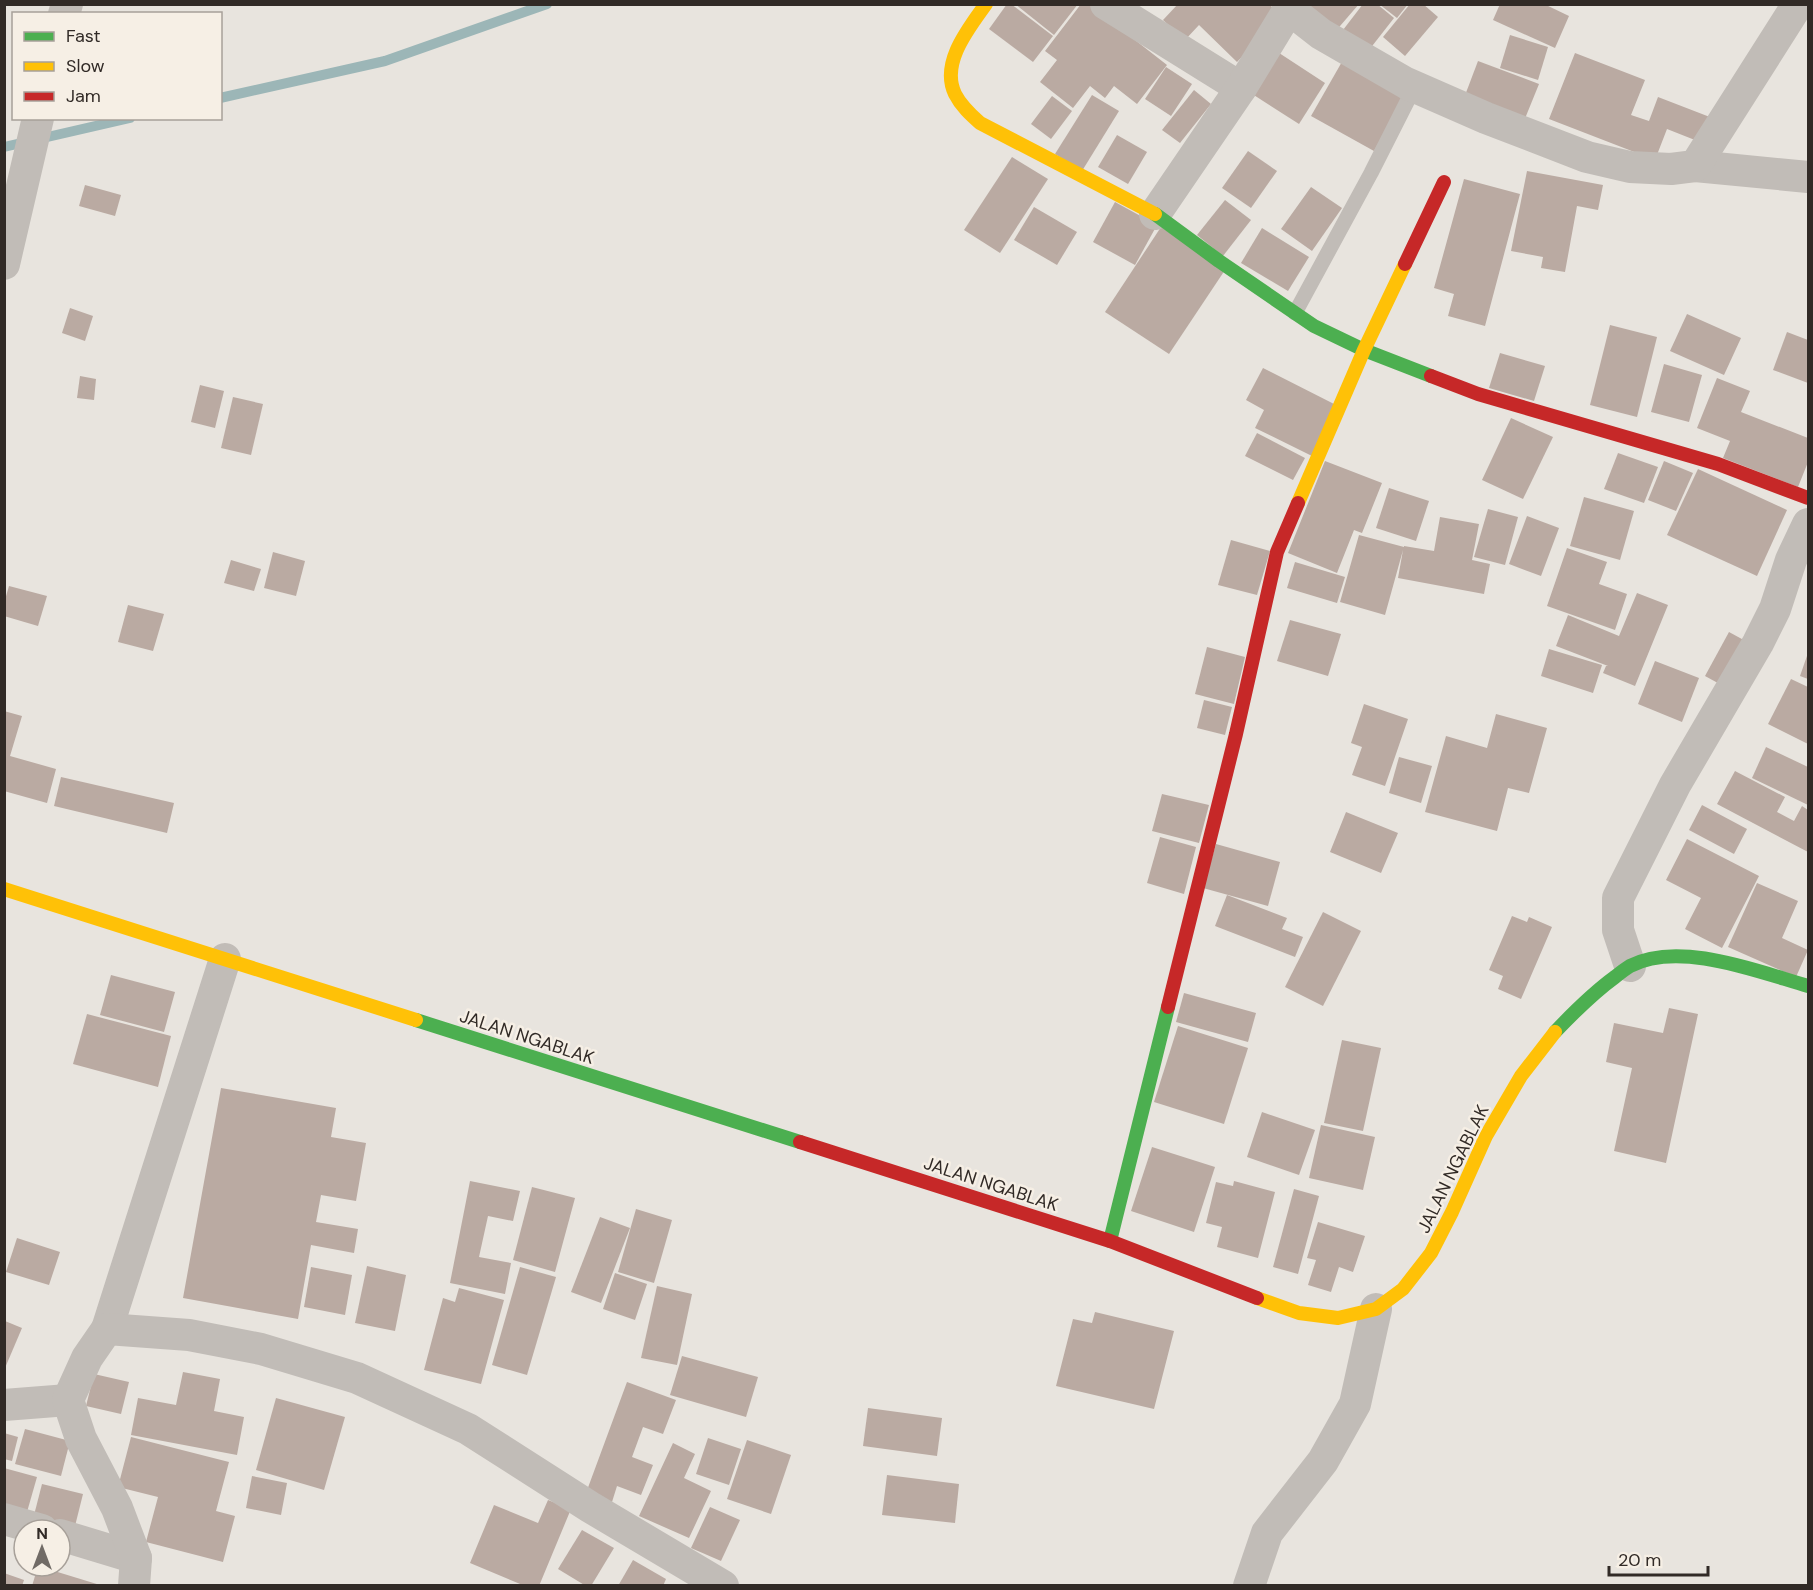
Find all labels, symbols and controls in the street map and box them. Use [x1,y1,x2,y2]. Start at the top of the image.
legend [12,12,222,120]
text: Fast [66,24,101,48]
text: Slow [66,54,105,78]
text: Jam [66,84,101,108]
street label: JALAN NGABLAK [457,1004,598,1070]
street label: JALAN NGABLAK [1412,1100,1495,1237]
street label: JALAN NGABLAK [921,1151,1062,1217]
north arrow [12,1518,72,1578]
text: N [36,1523,48,1544]
scale bar [1609,1539,1708,1577]
text: 20 m [1618,1548,1661,1572]

